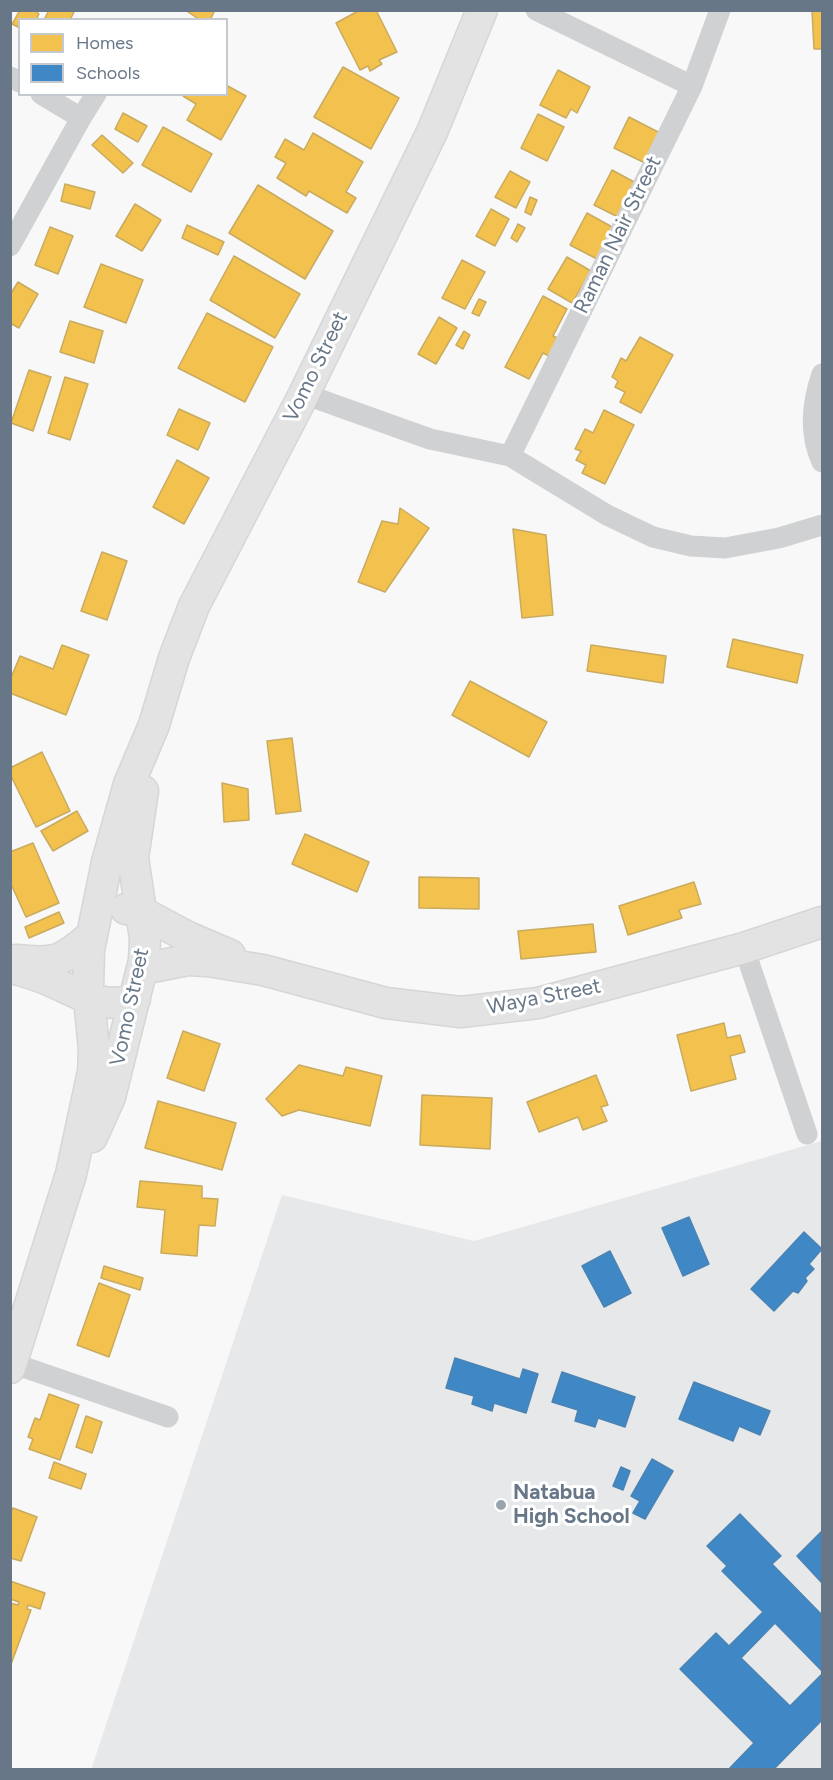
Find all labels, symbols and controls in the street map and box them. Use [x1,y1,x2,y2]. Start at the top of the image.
legend [18,18,228,96]
text: Homes [76,32,134,54]
text: Schools [76,62,140,84]
street label: Raman Nair Street [569,152,667,318]
street label: Vomo Street [278,308,354,426]
street label: Vomo Street [105,946,155,1068]
street label: Waya Street [485,974,603,1020]
place label: Natabua High School [513,1480,630,1530]
marker: Natabua High School [494,1498,508,1512]

